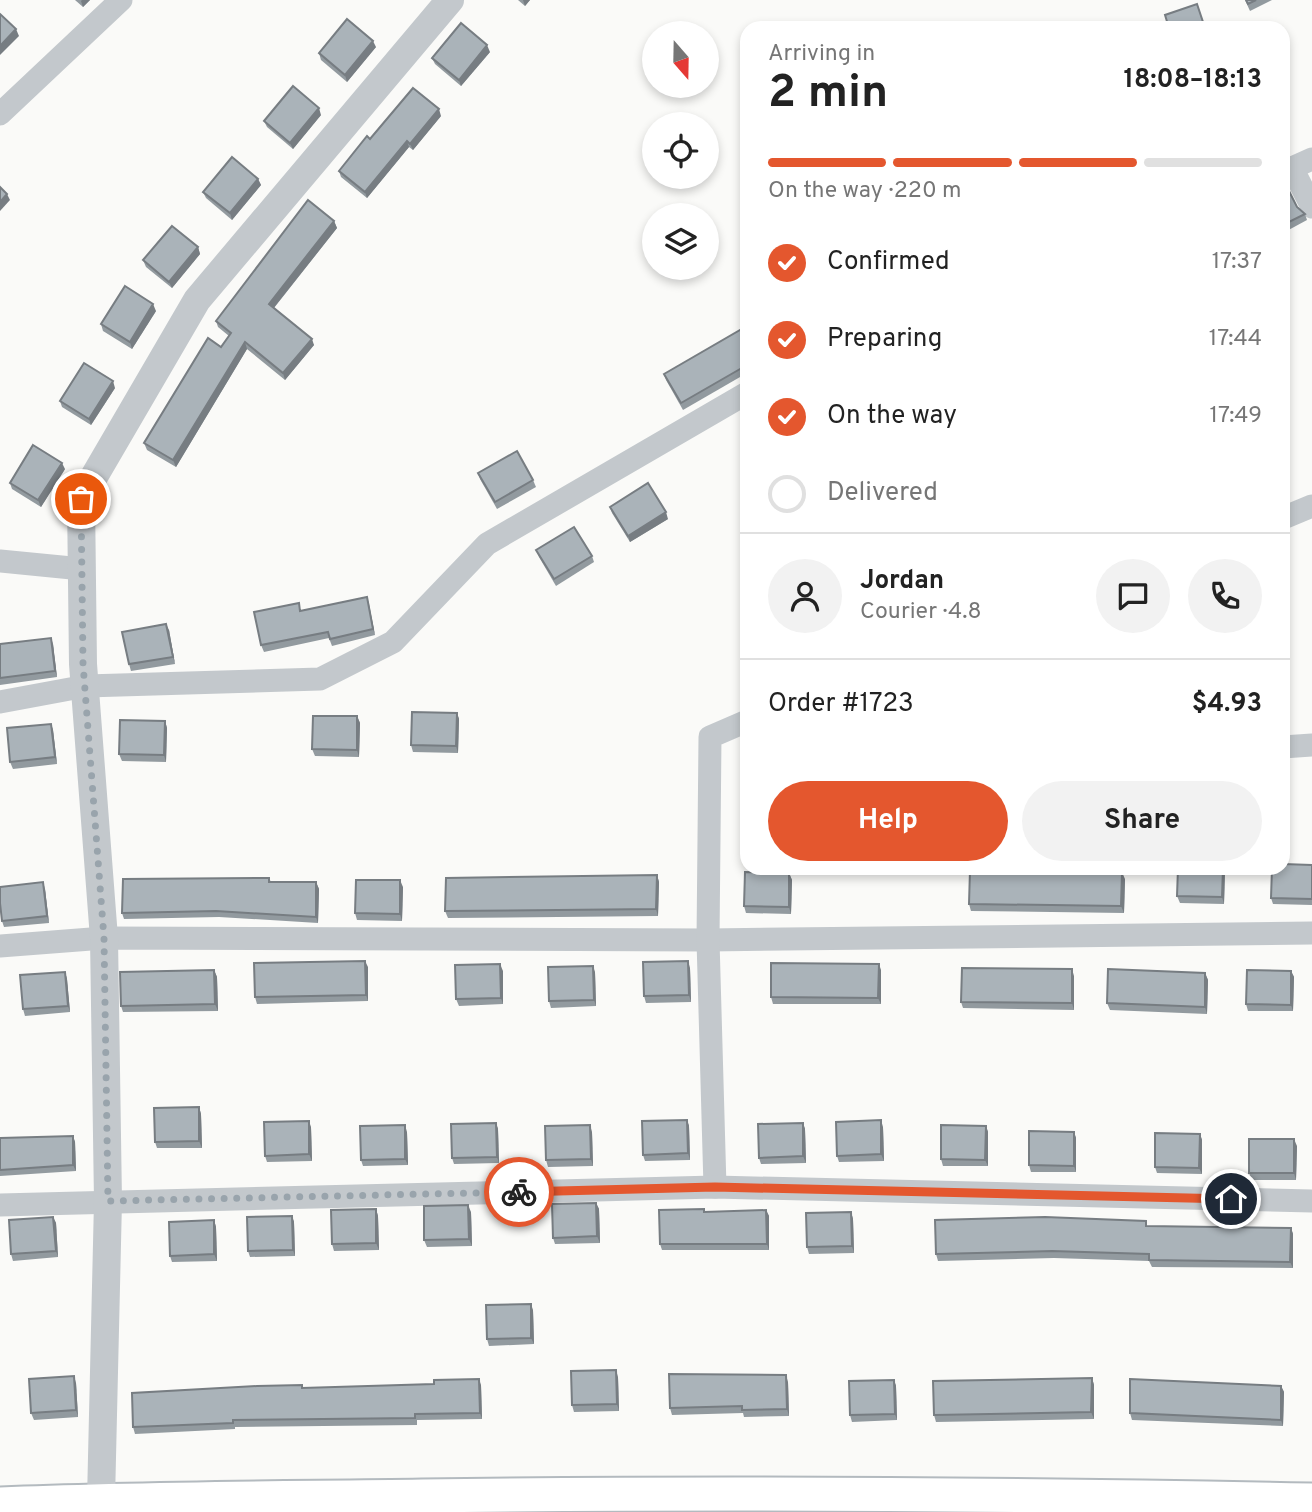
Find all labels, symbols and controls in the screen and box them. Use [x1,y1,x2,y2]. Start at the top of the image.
north arrow [642,21,719,98]
map controls [642,21,719,280]
text: Arriving in [768,40,875,69]
text: 18:08–18:13 [1124,64,1262,97]
text: 2 min [768,65,888,124]
button: locate [642,112,719,189]
text: On the way · 220 m [768,177,962,206]
button: layers [642,203,719,280]
icon: check [768,244,806,282]
text: Confirmed [827,246,950,279]
text: 17:37 [1212,248,1262,277]
icon: check [768,321,806,359]
text: Preparing [827,323,942,356]
text: 17:44 [1209,325,1262,354]
icon: check [768,398,806,436]
text: On the way [827,400,957,433]
text: 17:49 [1210,402,1262,431]
pin [51,469,111,529]
text: Delivered [827,477,938,510]
icon: bag [62,480,100,518]
button: person [768,559,842,633]
button: chat [1096,559,1170,633]
button: phone [1188,559,1262,633]
text: Jordan [860,565,944,598]
text: Courier · 4.8 [860,598,981,627]
text: Order #1723 [768,688,914,721]
text: $4.93 [1192,688,1262,721]
button: Help [768,781,1008,861]
button: Share [1022,781,1262,861]
courier [484,1157,554,1227]
pin [1201,1169,1261,1229]
icon: bike [500,1173,538,1211]
icon: home [1212,1180,1250,1218]

